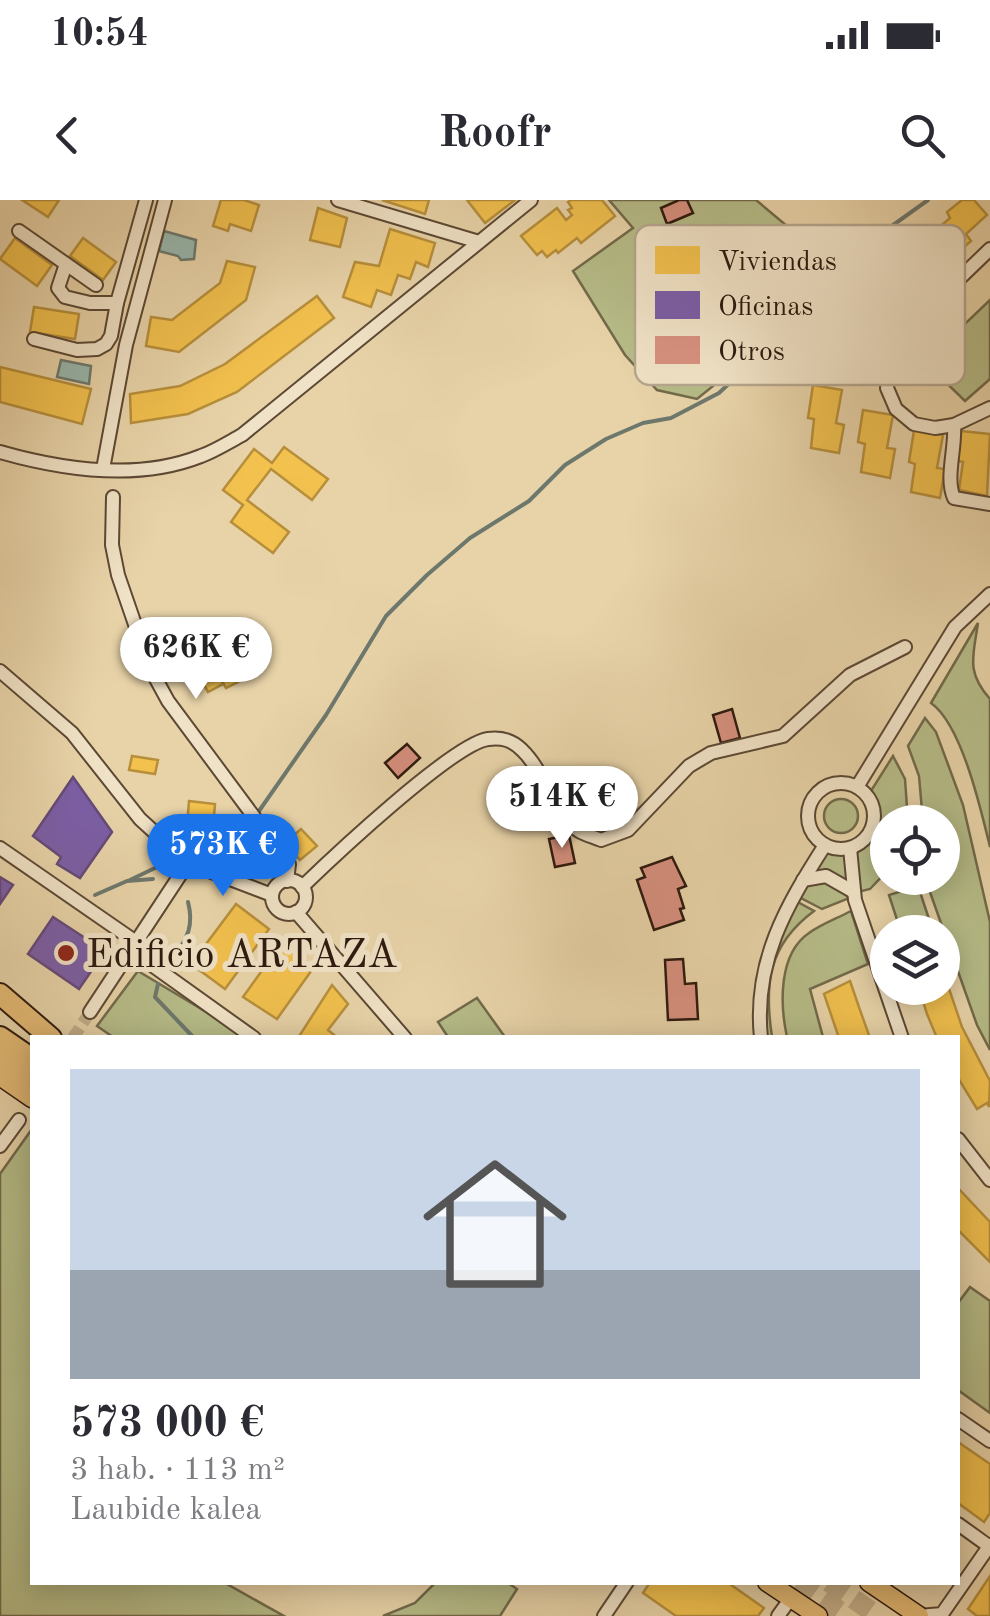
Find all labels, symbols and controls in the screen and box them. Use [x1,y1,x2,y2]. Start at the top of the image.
text: 10:54 [50,16,149,54]
icon: back [40,108,95,163]
icon: search [895,108,950,163]
text: Roofr [438,112,552,157]
legend [635,225,965,385]
text: Viviendas [718,249,837,277]
text: Oficinas [718,294,813,322]
text: Otros [718,339,785,367]
pin: 626K € [115,617,277,702]
text: 626K € [142,633,250,665]
pin: 514K € [481,766,643,851]
text: 514K € [508,782,616,814]
map controls [870,805,960,1005]
button: locate [870,805,960,895]
pin: 573K € [142,814,304,899]
text: 573K € [169,830,277,862]
button: layers [870,915,960,1005]
place label: Edificio ARTAZA [86,937,398,977]
marker: Edificio ARTAZA [55,942,77,964]
icon: home [405,1134,585,1314]
text: 573 000 € [70,1404,264,1446]
text: 3 hab. · 113 m² [70,1455,285,1487]
text: Laubide kalea [70,1495,261,1527]

